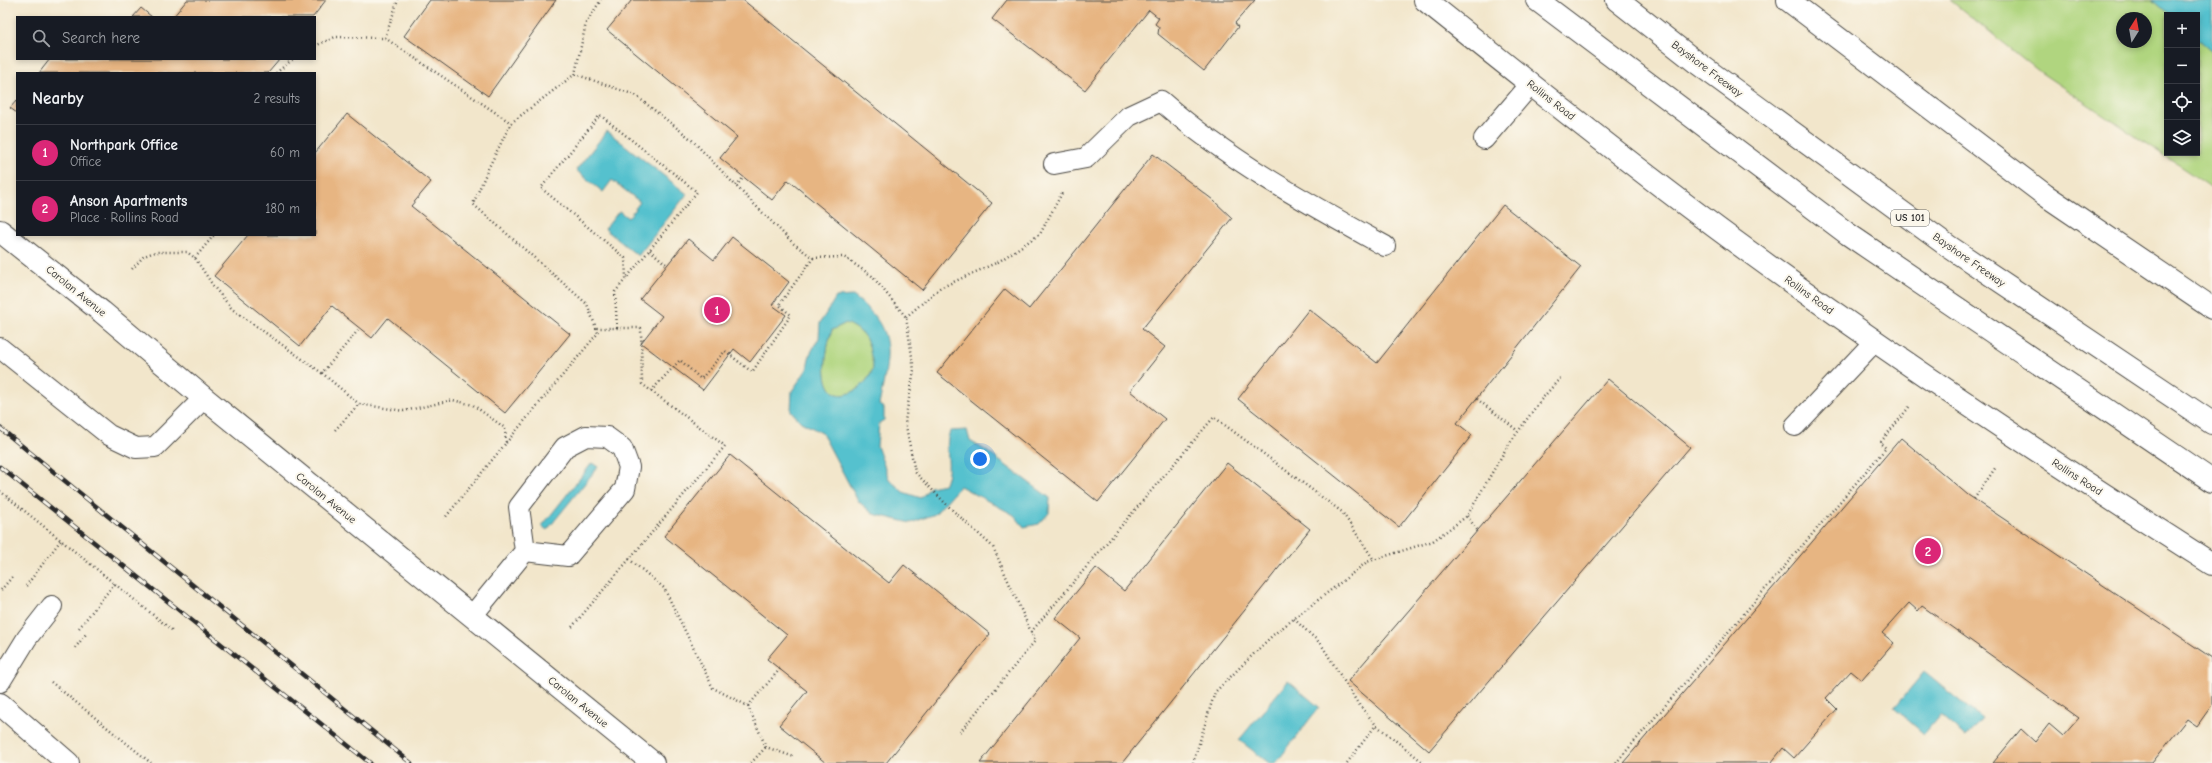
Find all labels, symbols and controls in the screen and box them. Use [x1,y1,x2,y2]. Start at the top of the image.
north arrow [2116,12,2152,48]
map controls [2164,12,2200,156]
button: + [2164,12,2200,48]
search box [16,16,316,60]
icon: search [30,27,52,49]
text: Search here [62,29,140,47]
street label: Bayshore Freeway [1669,38,1745,100]
button: − [2164,48,2200,84]
street label: Rollins Road [1524,77,1578,123]
button: locate [2164,84,2200,120]
text: Nearby [32,89,83,108]
text: 2 results [253,91,300,106]
button: layers [2164,120,2200,156]
text: Northpark Office [70,136,178,154]
text: 1 [42,145,48,160]
text: 60 m [270,145,300,160]
text: Office [70,154,101,169]
text: Anson Apartments [70,192,187,210]
text: 2 [42,201,48,216]
text: 180 m [265,201,300,216]
text: Place · Rollins Road [70,210,179,225]
road number: US 101 [1891,210,1929,226]
street label: Bayshore Freeway [1930,230,2008,290]
street label: Carolan Avenue [43,263,109,320]
street label: Rollins Road [1782,273,1836,317]
pin: 1 [704,295,730,325]
your location [970,449,990,469]
street label: Rollins Road [2049,456,2105,498]
street label: Carolan Avenue [293,470,359,527]
pin: 2 [1915,536,1941,566]
street label: Carolan Avenue [545,674,611,731]

